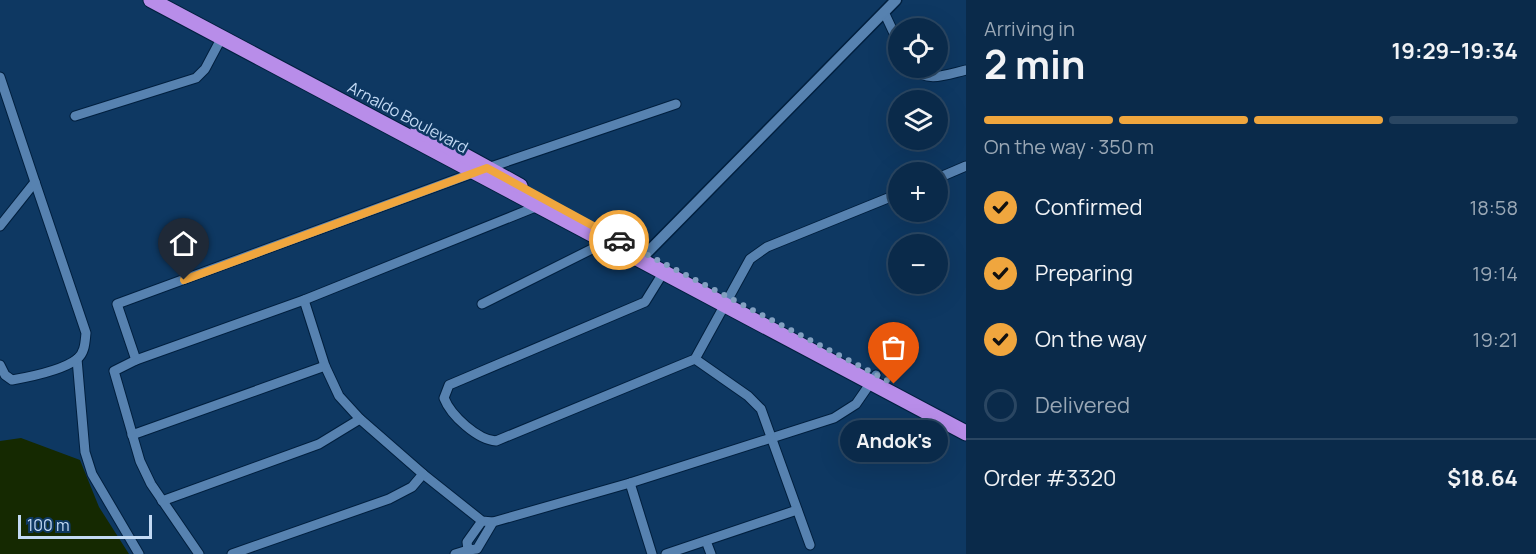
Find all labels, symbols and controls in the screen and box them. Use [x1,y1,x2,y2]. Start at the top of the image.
text: Arriving in [984,15,1075,42]
map controls [888,18,948,294]
button: locate [888,18,948,78]
text: 19:29–19:34 [1392,36,1518,66]
text: 2 min [984,37,1085,91]
street label: Arnaldo Boulevard [344,76,472,158]
button: layers [888,90,948,150]
text: On the way · 350 m [984,133,1154,160]
button: + [888,162,948,222]
icon: check [984,191,1017,224]
text: Confirmed [1035,192,1143,222]
text: 18:58 [1469,194,1518,221]
courier [589,210,649,270]
pin [158,218,209,280]
icon: car [603,224,636,257]
icon: home [167,227,200,260]
button: − [888,234,948,294]
icon: check [984,257,1017,290]
text: Preparing [1035,258,1133,288]
text: 19:14 [1472,260,1518,287]
pin [868,322,919,384]
icon: check [984,323,1017,356]
text: On the way [1035,324,1147,354]
text: 19:21 [1473,326,1518,353]
icon: bag [877,331,910,364]
text: Delivered [1035,390,1130,420]
callout: Andok's [840,420,948,462]
text: Andok's [856,427,932,454]
text: Order #3320 [984,463,1116,493]
text: $18.64 [1447,463,1518,493]
scale bar [18,512,152,540]
text: 100 m [27,514,70,536]

